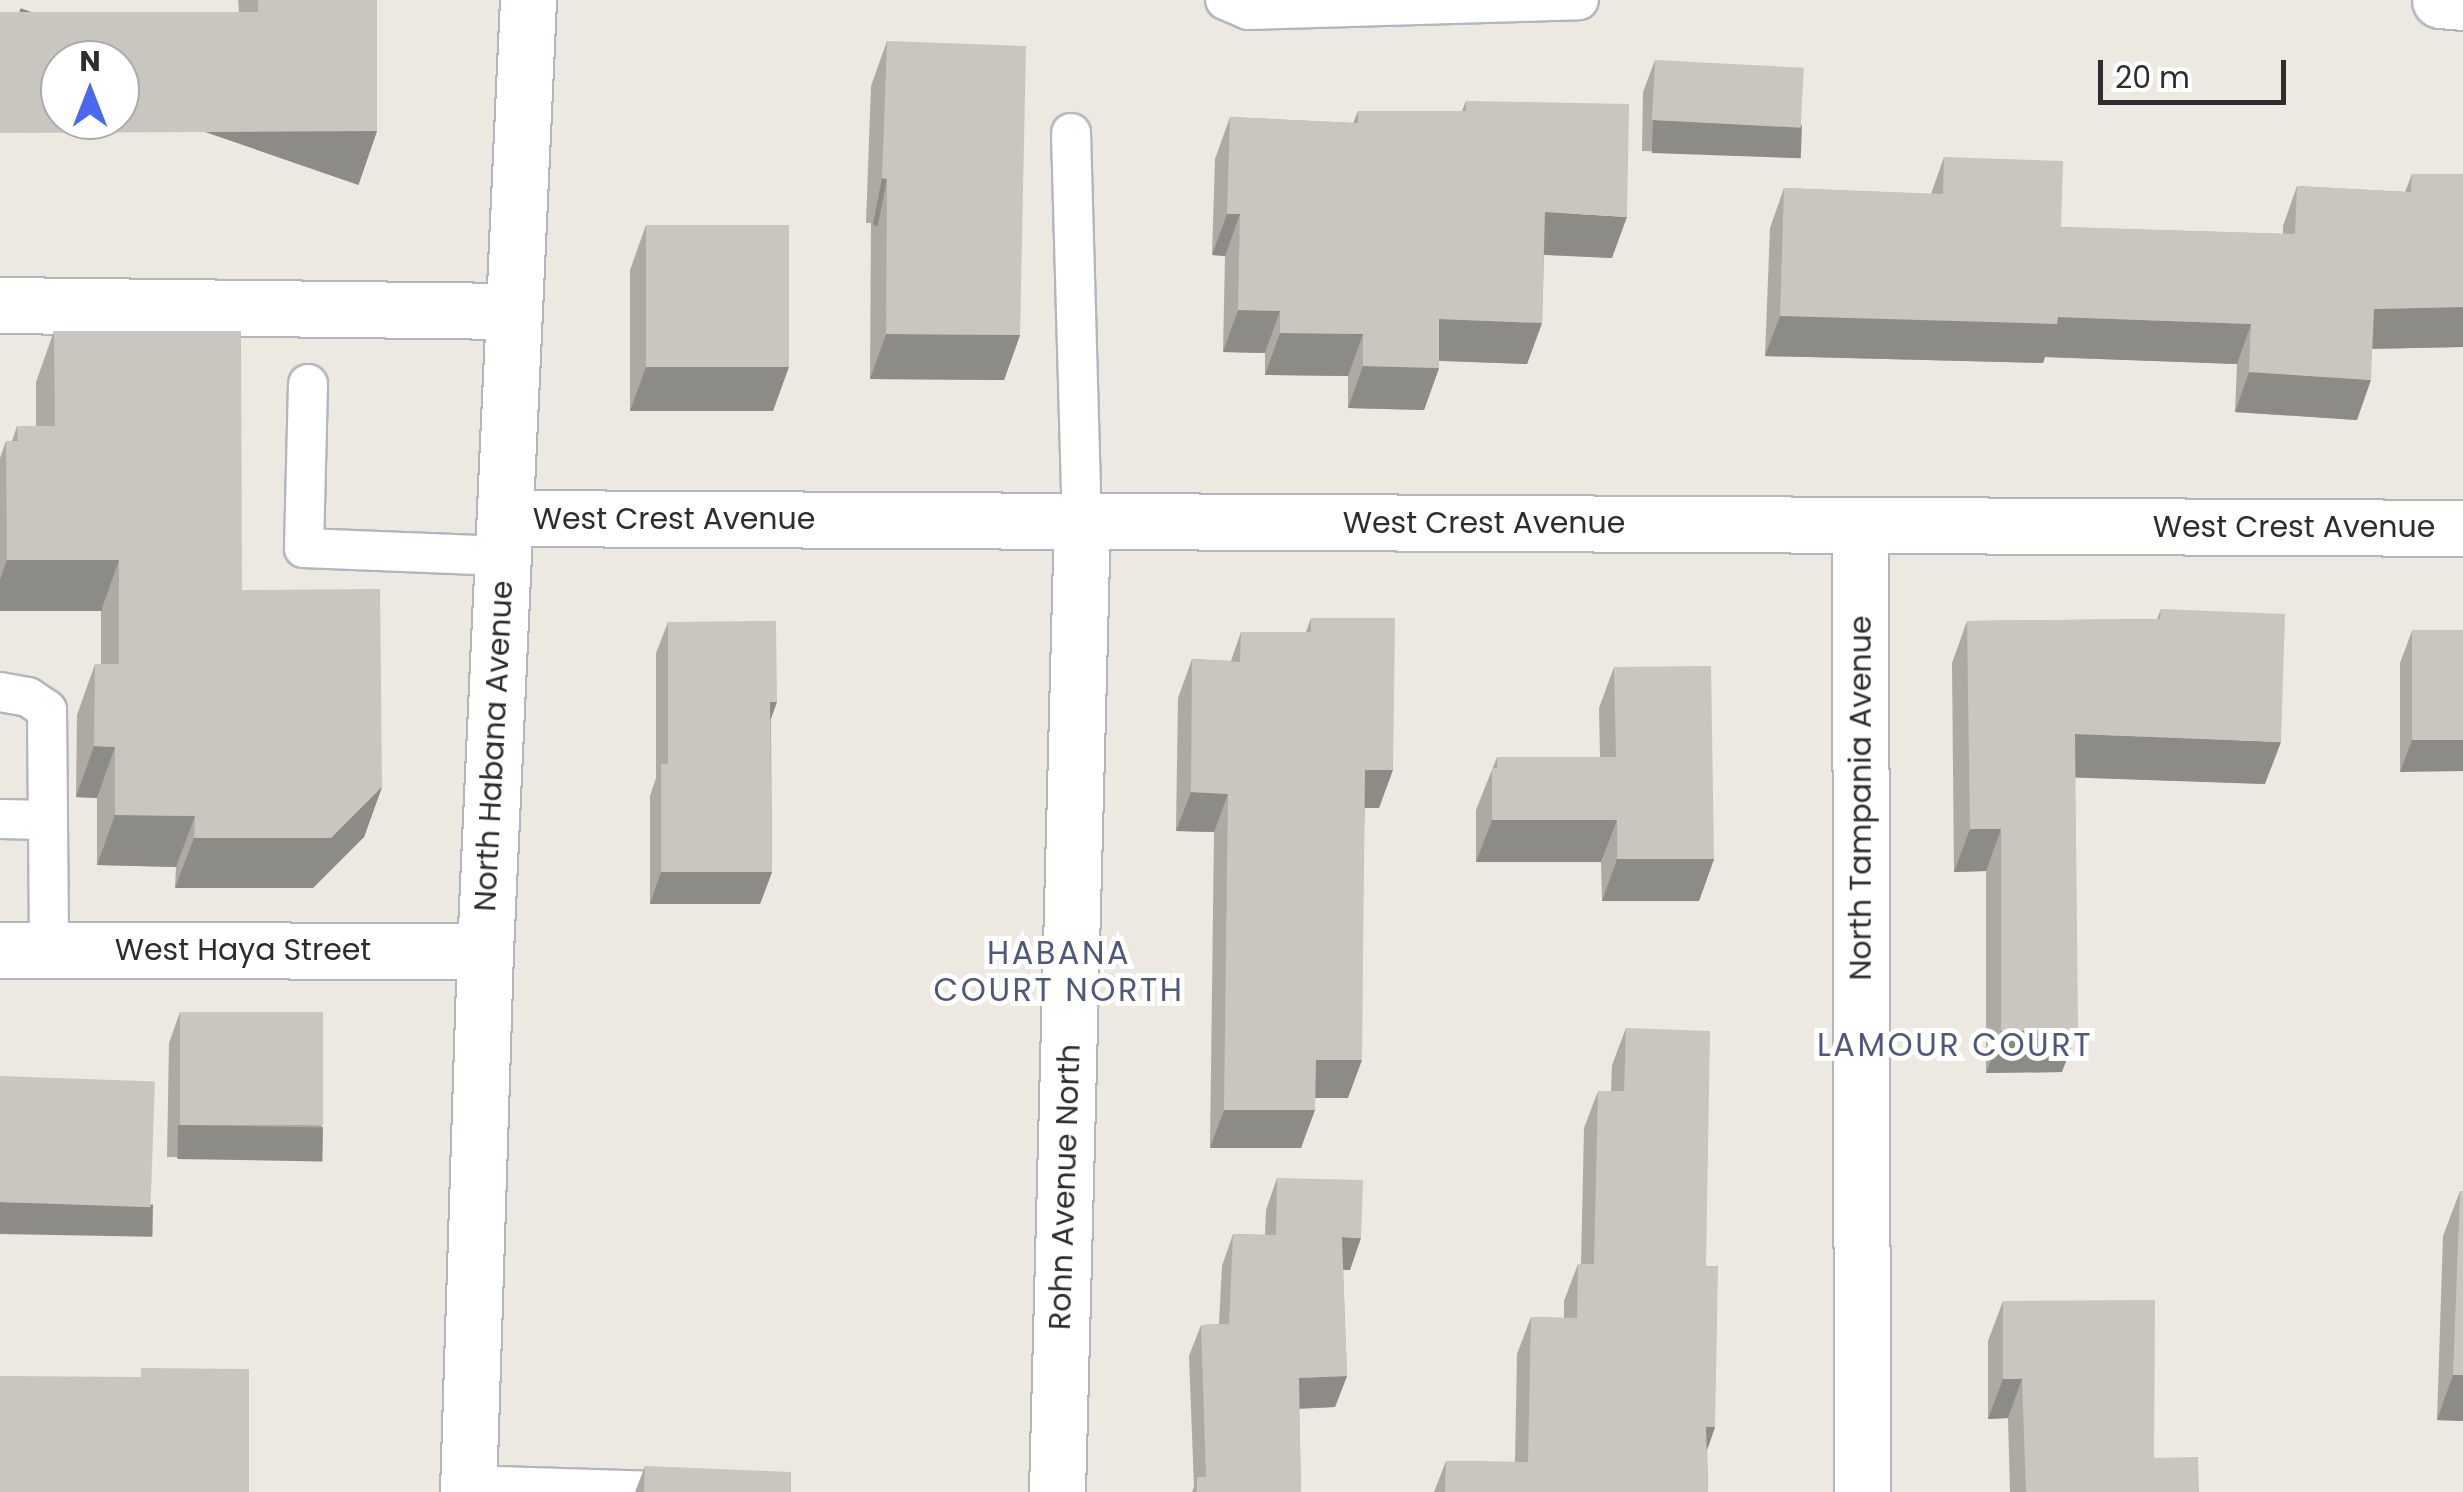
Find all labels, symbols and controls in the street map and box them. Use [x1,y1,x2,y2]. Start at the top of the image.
north arrow [40,40,140,140]
scale bar [2103,40,2290,102]
text: N [79,42,101,81]
text: 20 m [2115,56,2190,99]
street label: West Crest Avenue [533,501,815,537]
street label: West Crest Avenue [1343,505,1625,541]
street label: West Crest Avenue [2153,509,2435,545]
street label: North Habana Avenue [467,580,521,912]
street label: North Tampania Avenue [1843,615,1879,981]
street label: West Haya Street [115,932,371,968]
district label: HABANA COURT NORTH [934,935,1184,1010]
district label: LAMOUR COURT [1817,1026,2093,1064]
street label: Rohn Avenue North [1042,1043,1088,1331]

